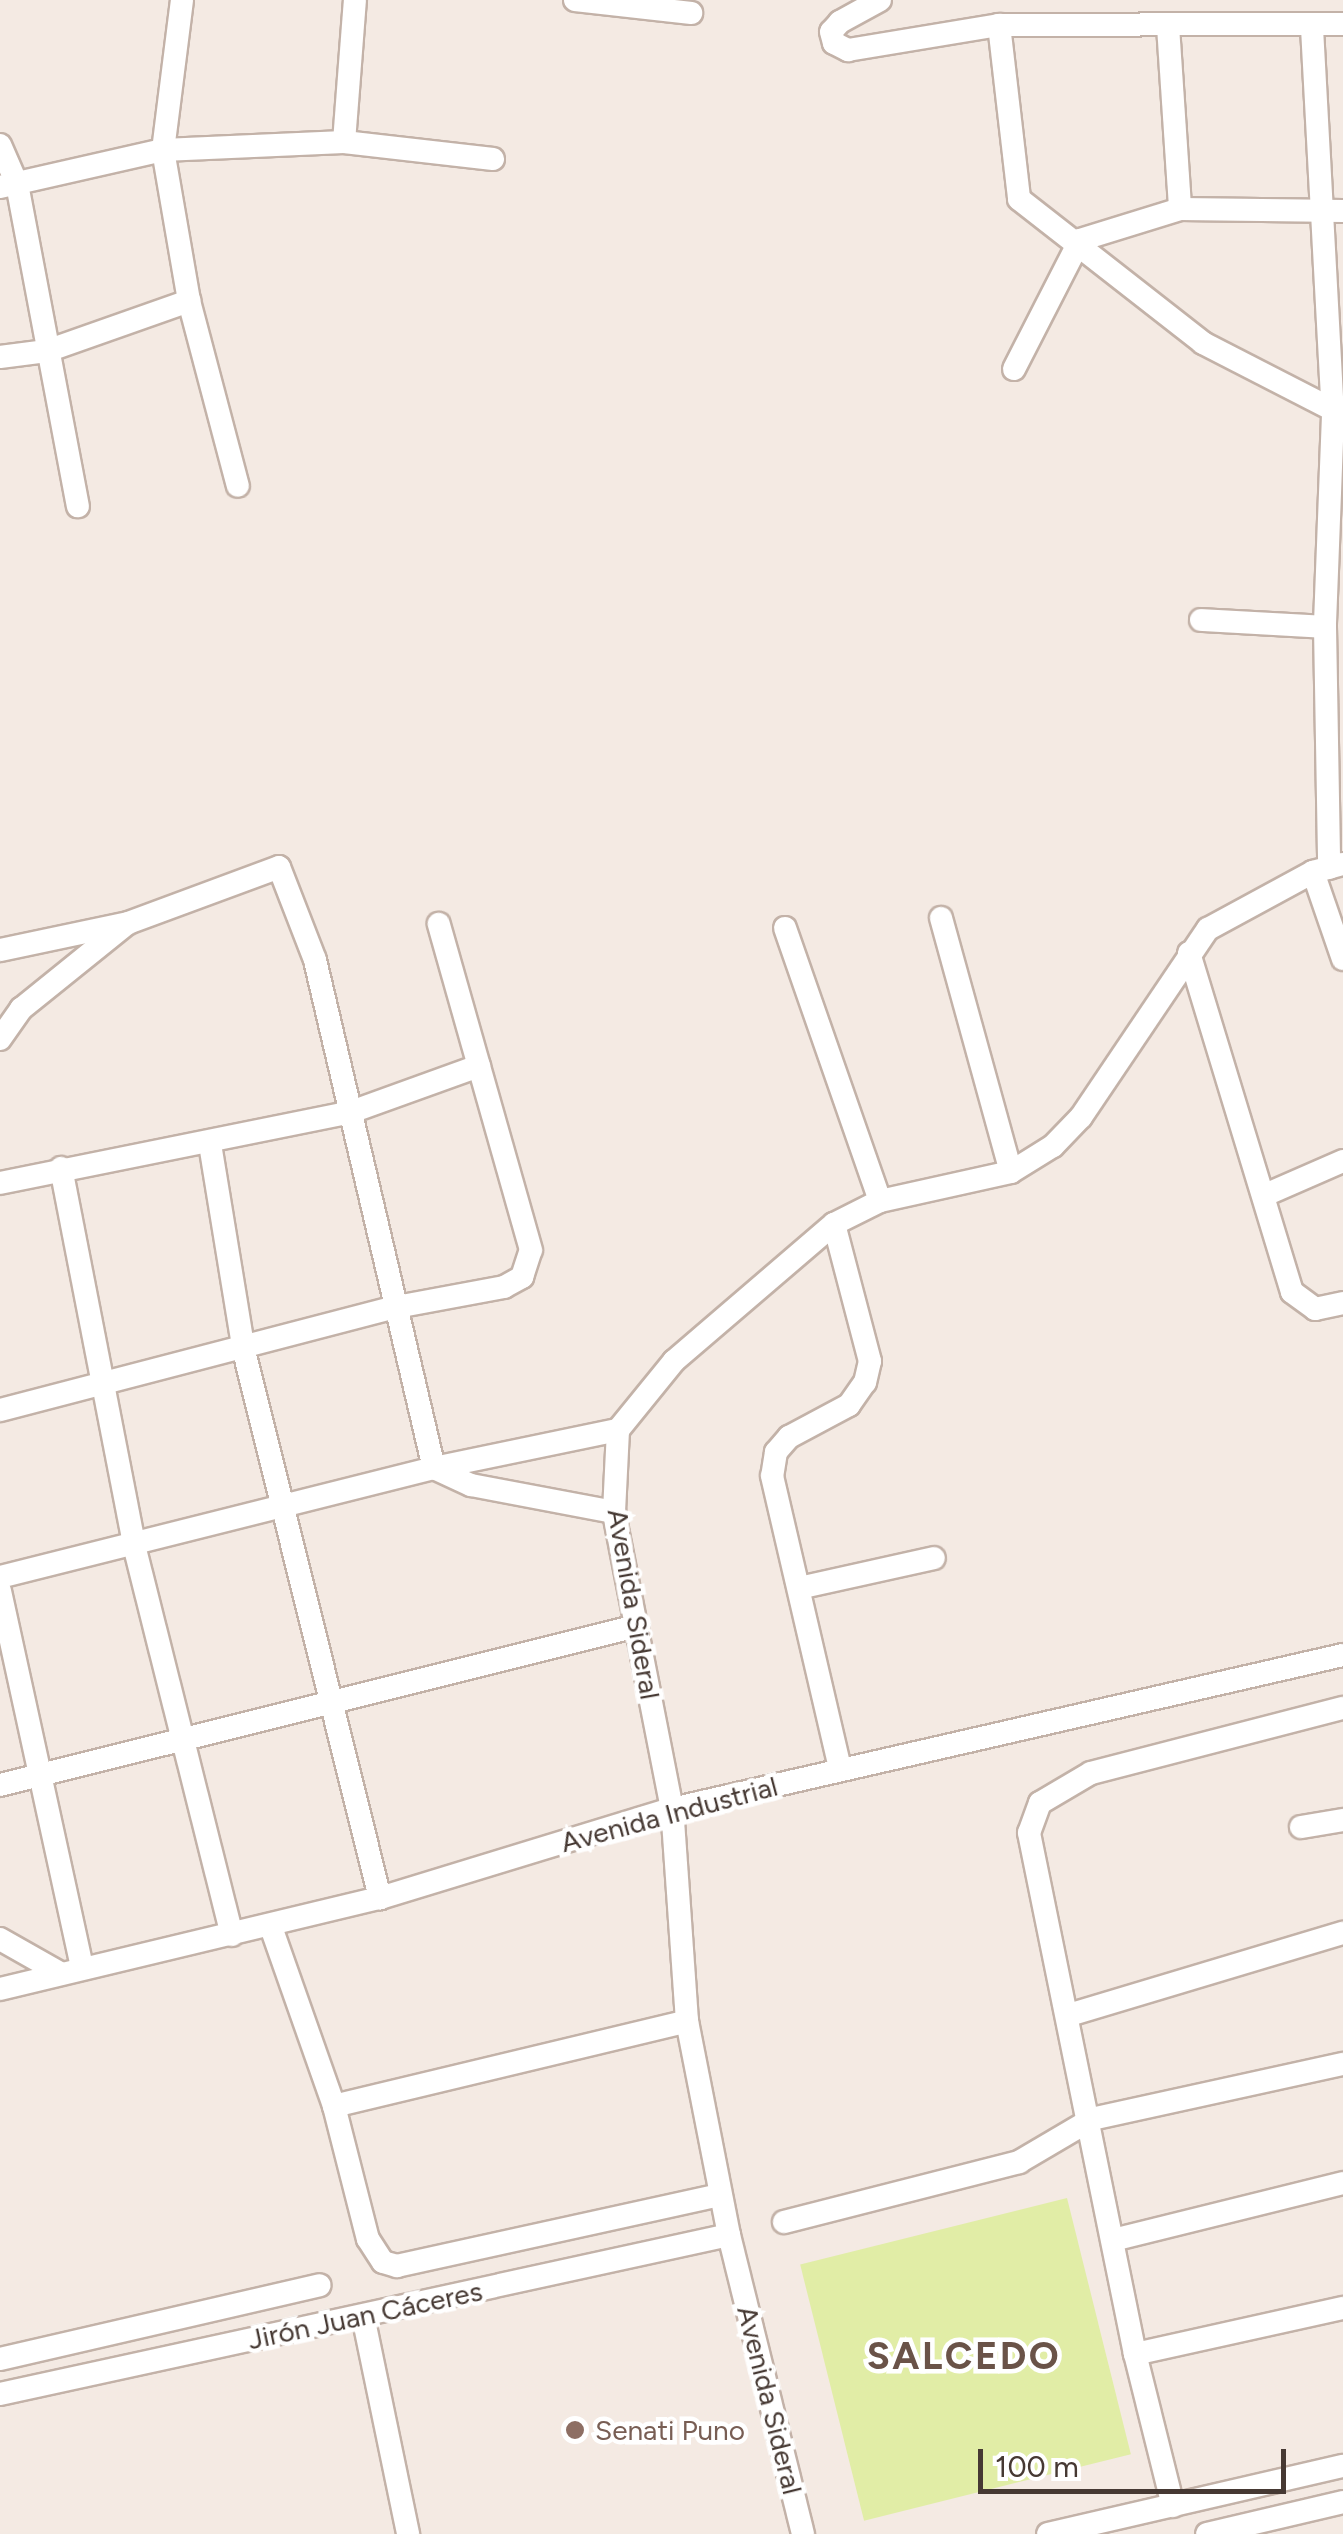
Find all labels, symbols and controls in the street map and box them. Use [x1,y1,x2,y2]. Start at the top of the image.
street label: Avenida Sideral [601,1506,667,1702]
street label: Avenida Industrial [557,1769,781,1859]
street label: Jirón Juan Cáceres [245,2274,485,2356]
street label: Avenida Sideral [730,2302,810,2498]
district label: SALCEDO [867,2334,1061,2380]
place label: Senati Puno [595,2413,745,2447]
marker: Senati Puno [564,2419,586,2441]
scale bar [983,2429,1290,2491]
text: 100 m [995,2448,1079,2485]

